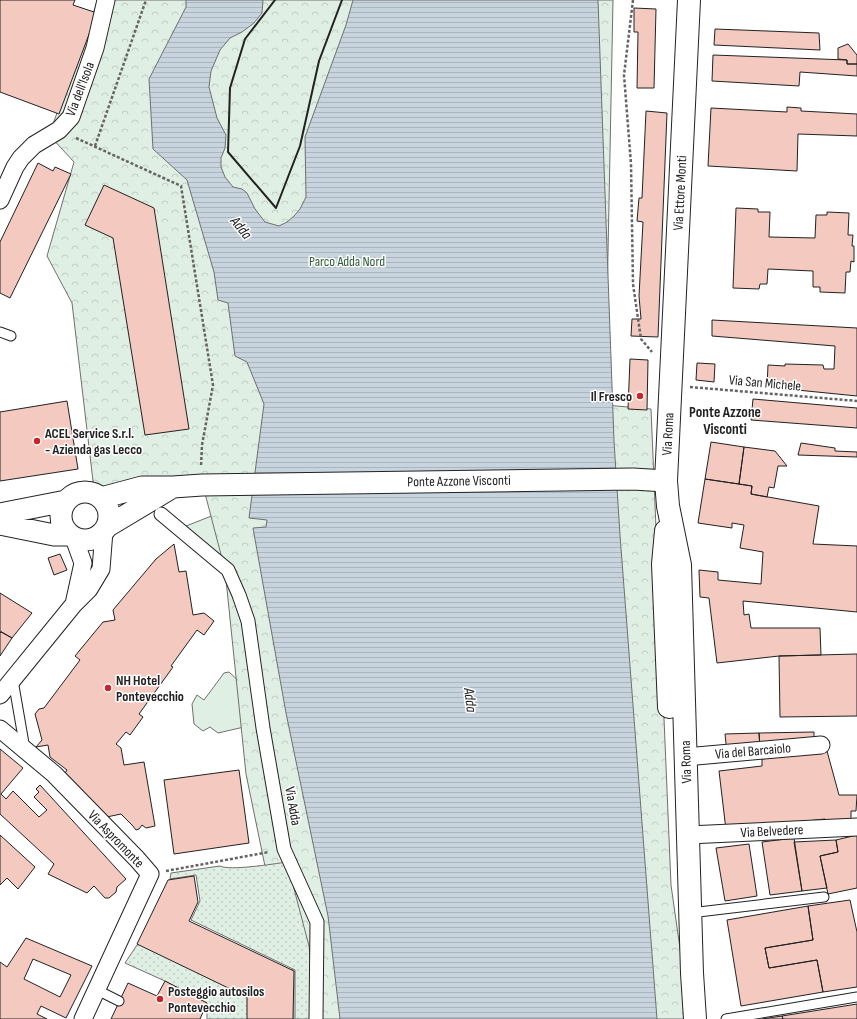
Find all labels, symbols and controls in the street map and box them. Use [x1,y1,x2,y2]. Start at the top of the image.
street label: Via dell'Isola [62,59,98,119]
street label: Via Ettore Monti [670,155,690,231]
water label: Adda [225,212,256,243]
park label: Parco Adda Nord [309,253,385,270]
street label: Via San Michele [728,371,802,395]
place label: Il Fresco [591,388,632,405]
marker: Il Fresco [635,391,645,401]
district label: Ponte Azzone Visconti [689,403,761,439]
street label: Via Roma [658,412,678,456]
place label: ACEL Service S.r.l. - Azienda gas Lecco [44,425,142,458]
marker: ACEL Service S.r.l. - Azienda gas Lecco [32,436,42,446]
street label: Ponte Azzone Visconti [407,472,511,490]
place label: NH Hotel Pontevecchio [116,672,184,705]
marker: NH Hotel Pontevecchio [103,683,113,693]
water label: Adda [459,686,481,713]
street label: Via del Barcaiolo [714,739,792,763]
street label: Via Roma [677,740,695,784]
street label: Via Adda [281,785,305,827]
street label: Via Aspromonte [84,807,148,871]
street label: Via Belvedere [740,821,804,841]
place label: Posteggio autosilos Pontevecchio [168,983,264,1016]
marker: Posteggio autosilos Pontevecchio [155,994,165,1004]

